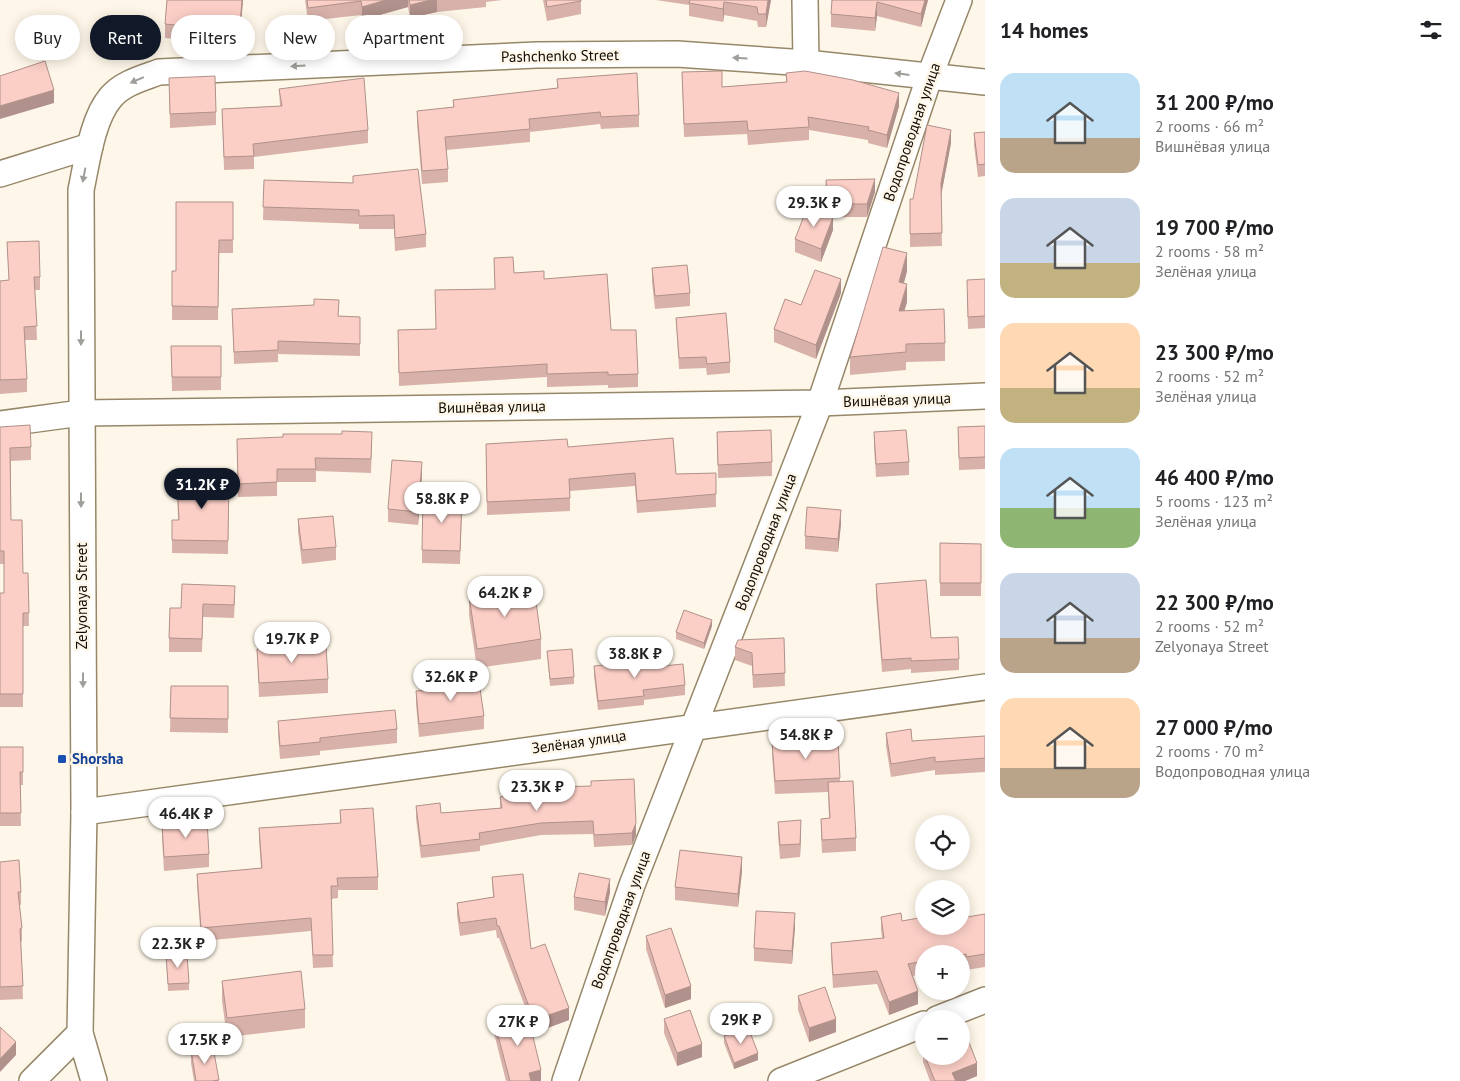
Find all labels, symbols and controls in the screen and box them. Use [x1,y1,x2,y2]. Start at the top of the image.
chip: Buy [15,15,80,60]
chip: Rent [90,15,161,60]
chip: Filters [171,15,255,60]
chip: New [265,15,335,60]
chip: Apartment [345,15,463,60]
icon: filters [1417,16,1445,44]
text: 14 homes [1000,17,1088,44]
street label: Pashchenko Street [501,45,619,66]
one-way arrow [732,54,748,62]
street label: Водопроводная улица [879,60,944,204]
one-way arrow [290,62,306,70]
one-way arrow [893,70,909,78]
one-way arrow [130,77,144,85]
text: 31 200 ₽/mo [1155,89,1274,116]
icon: home [1040,93,1100,153]
text: 2 rooms · 66 m² [1155,116,1264,136]
text: Вишнёвая улица [1155,136,1270,156]
one-way arrow [80,168,88,184]
pin: 29.3K ₽ [768,186,860,228]
text: 29.3K ₽ [787,192,841,212]
text: 19 700 ₽/mo [1155,214,1274,241]
icon: home [1040,218,1100,278]
text: 2 rooms · 58 m² [1155,241,1264,261]
text: Зелёная улица [1155,261,1257,281]
one-way arrow [77,330,85,346]
text: 23 300 ₽/mo [1155,339,1274,366]
icon: home [1040,343,1100,403]
text: 2 rooms · 52 m² [1155,366,1264,386]
text: Зелёная улица [1155,386,1257,406]
street label: Вишнёвая улица [843,388,951,411]
street label: Вишнёвая улица [438,396,546,417]
text: 46 400 ₽/mo [1155,464,1274,491]
pin: 31.2K ₽ [156,468,248,510]
icon: home [1040,468,1100,528]
street label: Водопроводная улица [731,471,800,613]
text: 31.2K ₽ [175,474,229,494]
pin: 58.8K ₽ [396,482,488,524]
text: 58.8K ₽ [415,488,469,508]
text: 5 rooms · 123 m² [1155,491,1273,511]
one-way arrow [77,492,85,508]
text: Зелёная улица [1155,511,1257,531]
street label: Zelyonaya Street [72,543,91,649]
pin: 64.2K ₽ [459,576,551,618]
text: 64.2K ₽ [478,582,532,602]
text: 22 300 ₽/mo [1155,589,1274,616]
icon: home [1040,593,1100,653]
text: 2 rooms · 52 m² [1155,616,1264,636]
pin: 19.7K ₽ [246,622,338,664]
text: 19.7K ₽ [265,628,319,648]
pin: 38.8K ₽ [589,636,681,679]
text: Zelyonaya Street [1155,636,1269,656]
text: 38.8K ₽ [608,643,662,663]
pin: 32.6K ₽ [405,660,497,702]
text: 32.6K ₽ [424,666,478,686]
one-way arrow [79,672,87,688]
text: 27 000 ₽/mo [1155,714,1273,741]
pin: 54.8K ₽ [760,718,852,760]
icon: home [1040,718,1100,778]
text: 54.8K ₽ [779,724,833,744]
street label: Зелёная улица [530,725,627,758]
text: 2 rooms · 70 m² [1155,741,1264,761]
place label: Shorsha [72,749,123,768]
marker: Shorsha [56,753,68,765]
text: Водопроводная улица [1155,761,1310,781]
pin: 23.3K ₽ [491,770,583,812]
text: 23.3K ₽ [510,776,564,796]
pin: 46.4K ₽ [140,796,232,839]
text: 46.4K ₽ [159,803,213,823]
map controls [915,815,970,1065]
button: locate [915,815,970,870]
street label: Водопроводная улица [587,848,654,991]
button: layers [915,880,970,935]
pin: 22.3K ₽ [132,926,224,969]
text: 22.3K ₽ [151,933,205,953]
button: + [915,945,970,1000]
pin: 29K ₽ [706,1002,776,1045]
pin: 27K ₽ [483,1004,553,1047]
text: 29K ₽ [721,1009,761,1029]
button: − [915,1010,970,1065]
text: 27K ₽ [498,1011,538,1031]
pin: 17.5K ₽ [159,1022,251,1065]
text: 17.5K ₽ [179,1029,231,1049]

